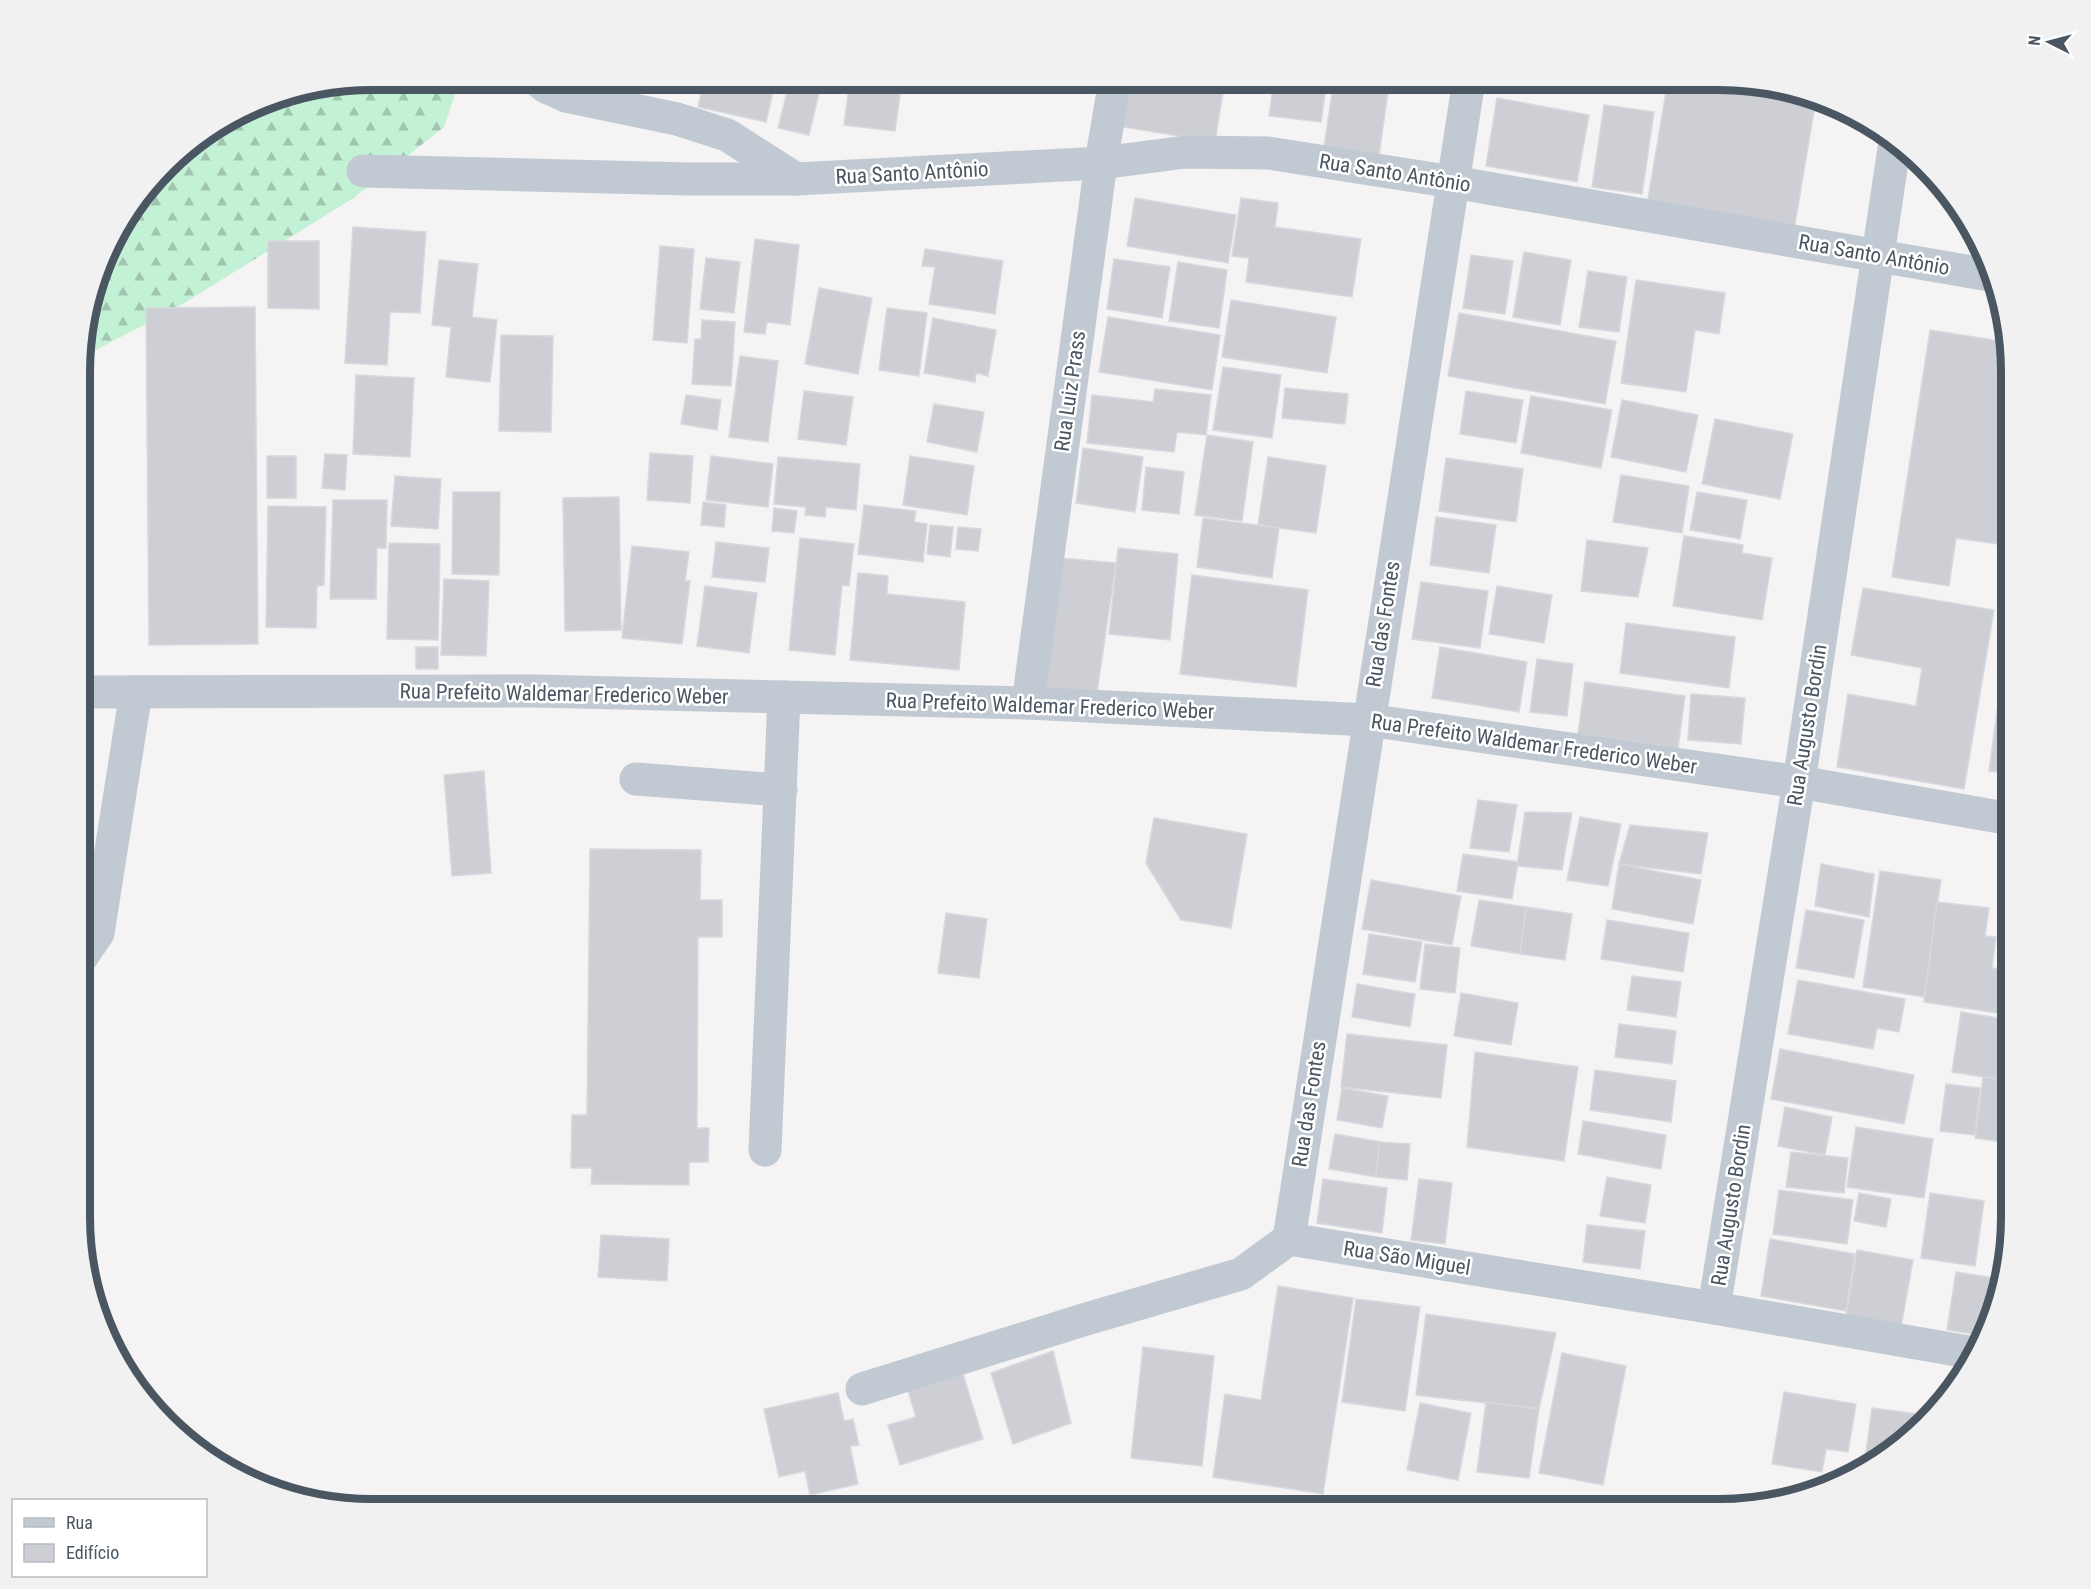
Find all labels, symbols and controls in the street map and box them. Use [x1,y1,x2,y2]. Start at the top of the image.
north arrow [2019,12,2079,72]
text: N [2025,35,2045,46]
street label: Rua Santo Antônio [1318,149,1472,197]
street label: Rua Santo Antônio [835,157,989,189]
street label: Rua Santo Antônio [1797,230,1951,280]
street label: Rua Luiz Prass [1050,329,1090,453]
street label: Rua das Fontes [1361,559,1405,689]
street label: Rua Augusto Bordin [1782,642,1832,808]
street label: Rua Prefeito Waldemar Frederico Weber [399,679,729,709]
street label: Rua Prefeito Waldemar Frederico Weber [885,688,1215,724]
street label: Rua Prefeito Waldemar Frederico Weber [1370,709,1698,779]
street label: Rua das Fontes [1287,1039,1331,1169]
street label: Rua Augusto Bordin [1706,1122,1756,1288]
street label: Rua São Miguel [1342,1236,1472,1280]
legend [12,1499,207,1577]
text: Rua [66,1512,93,1533]
text: Edifício [66,1542,119,1563]

